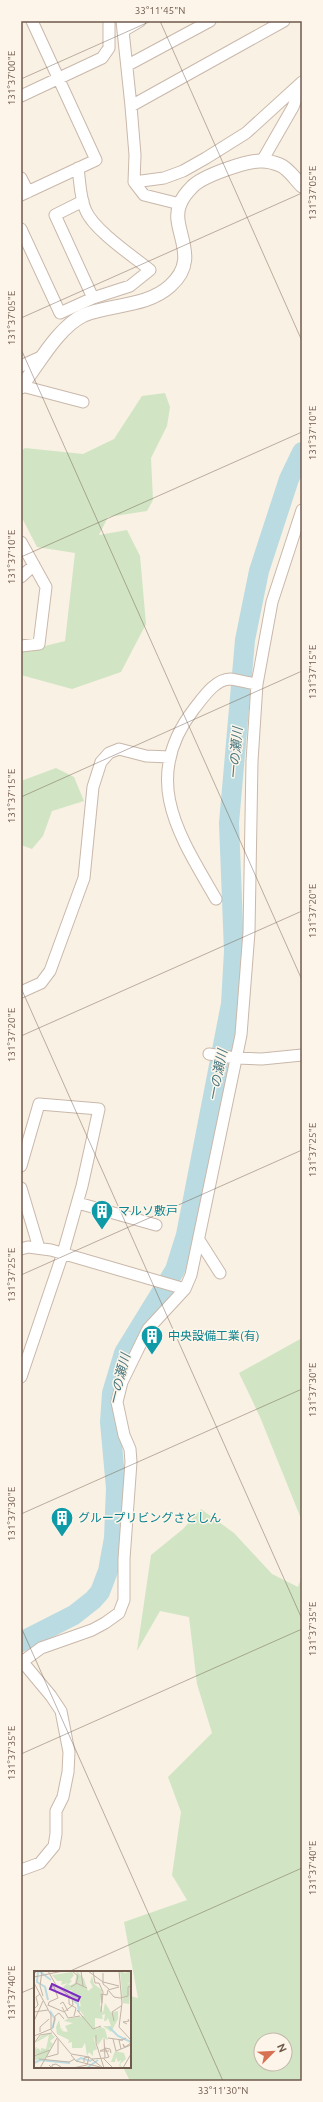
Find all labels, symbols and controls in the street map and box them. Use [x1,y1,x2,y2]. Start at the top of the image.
text: 33°11'45"N [135,5,185,16]
text: 131°37'00"E [6,50,17,105]
text: 131°37'05"E [307,165,318,220]
text: 131°37'05"E [6,290,17,345]
text: 131°37'10"E [307,405,318,460]
text: 131°37'10"E [6,529,17,584]
text: 131°37'15"E [307,644,318,699]
water label: 一の瀬川 [226,725,244,780]
text: 131°37'15"E [6,768,17,823]
text: 131°37'20"E [307,883,318,938]
text: 131°37'20"E [6,1007,17,1062]
water label: 一の瀬川 [205,1046,229,1102]
text: 131°37'25"E [307,1122,318,1177]
building icon: マルソ敷戸 [89,1198,115,1231]
place label: マルソ敷戸 [118,1204,178,1217]
text: 131°37'25"E [6,1247,17,1302]
building icon: 中央設備工業(有) [139,1323,165,1356]
place label: 中央設備工業(有) [168,1329,260,1343]
water label: 一の瀬川 [106,1350,133,1406]
text: 131°37'30"E [307,1362,318,1417]
text: 131°37'30"E [6,1486,17,1541]
building icon: グループリビングさとしん [49,1505,75,1538]
place label: グループリビングさとしん [78,1511,221,1524]
text: 131°37'35"E [307,1601,318,1656]
text: 131°37'35"E [6,1725,17,1780]
text: 131°37'40"E [307,1840,318,1895]
text: 131°37'40"E [6,1965,17,2020]
inset map [34,1971,131,2068]
north arrow [253,2032,293,2072]
text: N [275,2042,289,2054]
text: 33°11'30"N [198,2085,248,2096]

